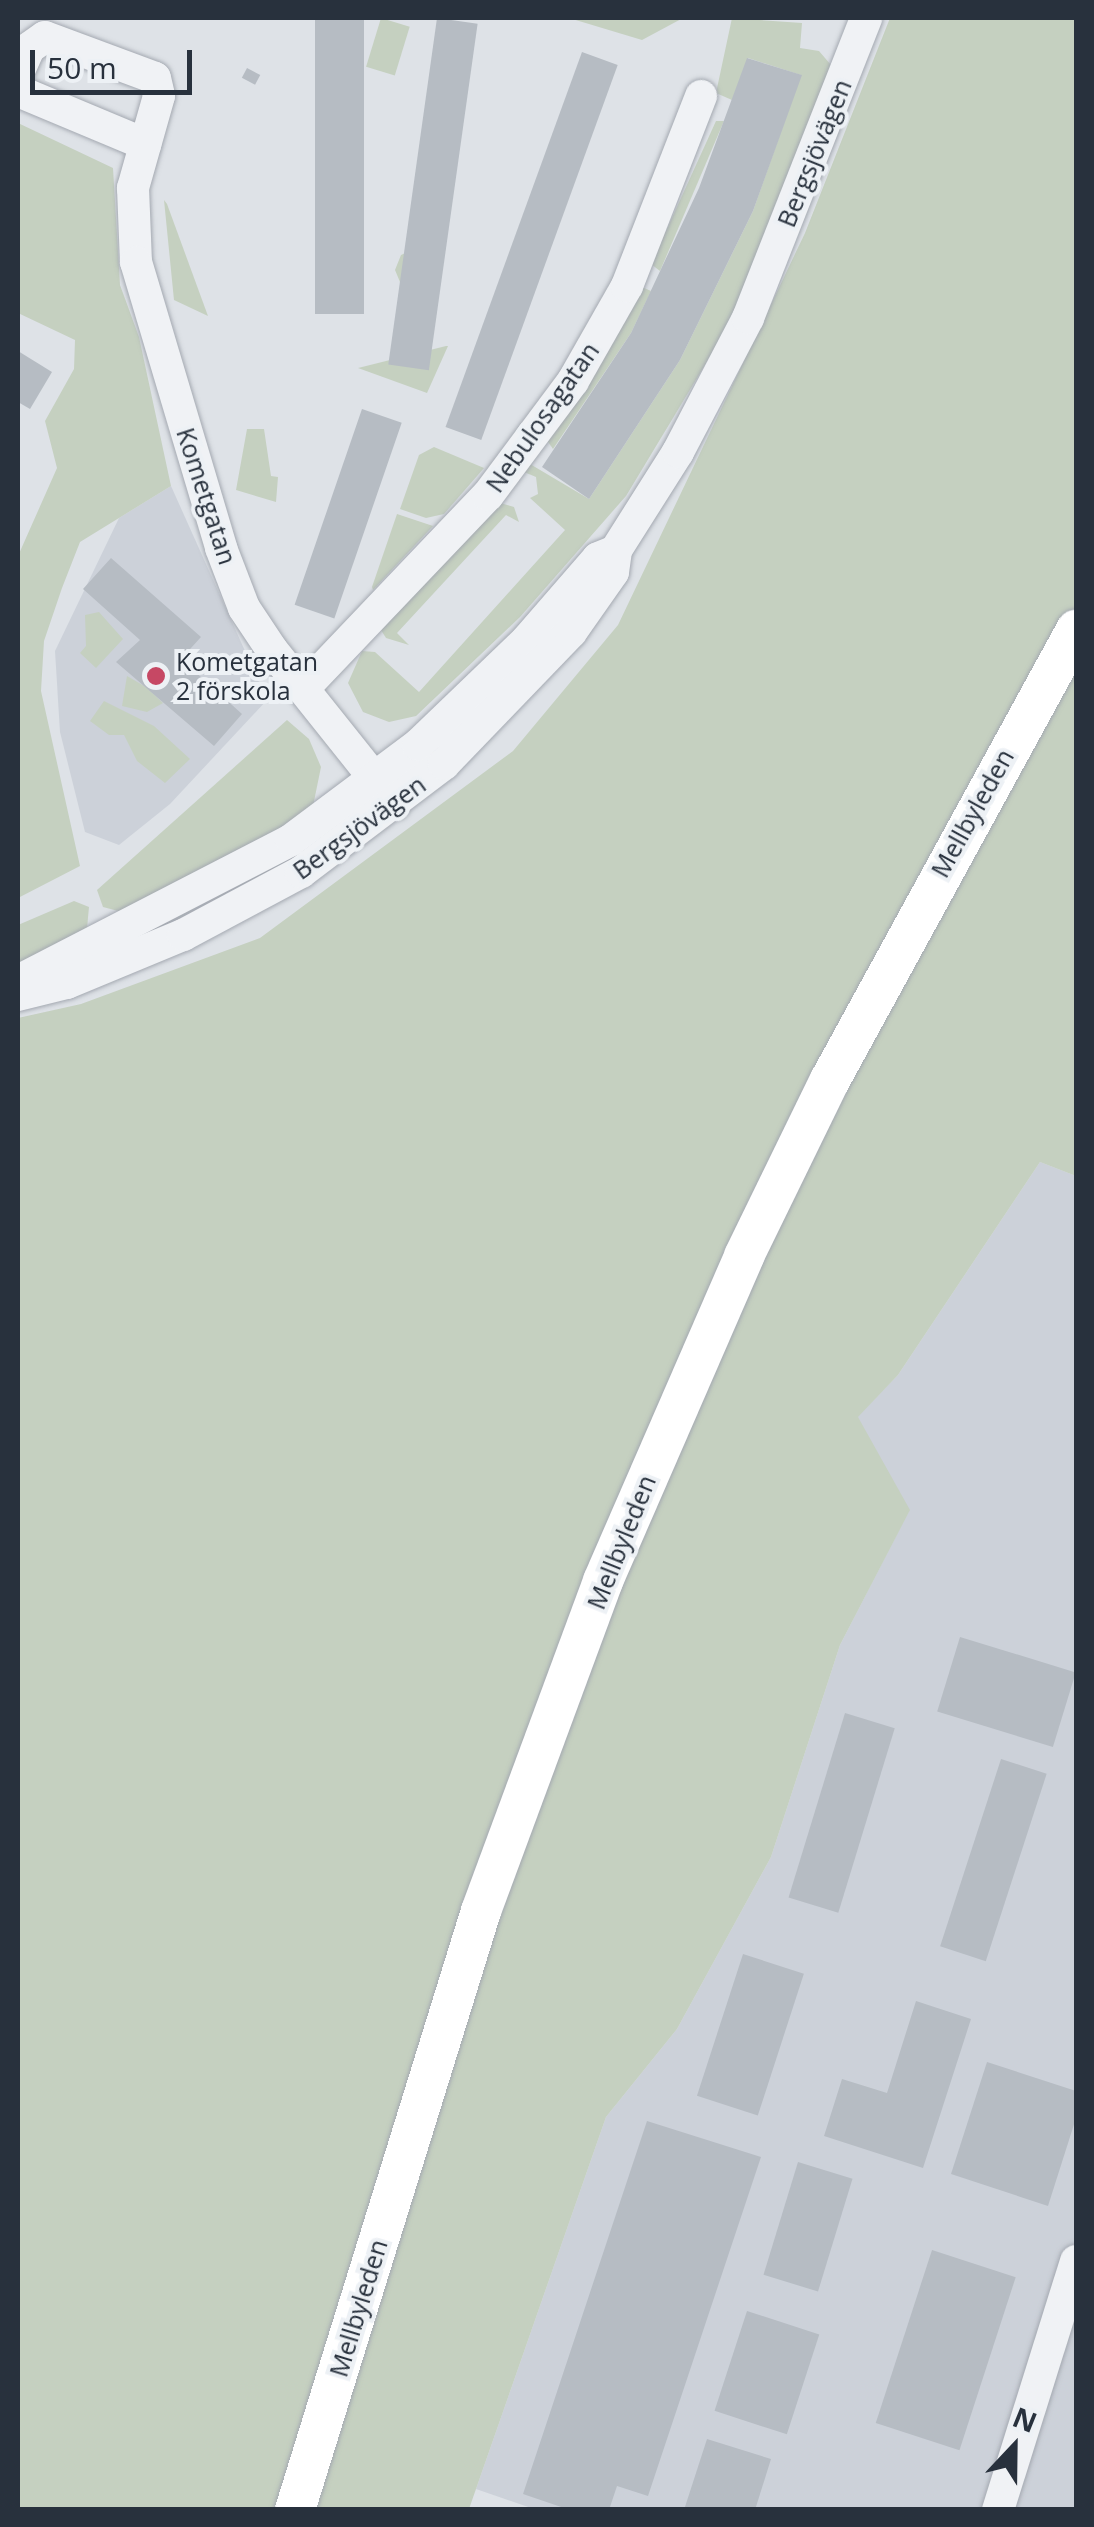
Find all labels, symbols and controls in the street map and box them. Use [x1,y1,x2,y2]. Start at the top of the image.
scale bar [35,30,198,92]
text: 50 m [47,47,117,88]
street label: Bergsjövägen [771,75,857,231]
street label: Nebulosagatan [479,336,605,498]
street label: Kometgatan [171,424,243,568]
place label: Kometgatan 2 förskola [176,647,318,706]
marker: Kometgatan 2 förskola [145,665,167,687]
street label: Mellbyleden [924,744,1020,882]
street label: Bergsjövägen [287,769,431,885]
street label: Mellbyleden [580,1471,662,1613]
street label: Mellbyleden [323,2236,393,2380]
north arrow [964,2397,1064,2497]
text: N [1008,2397,1043,2441]

